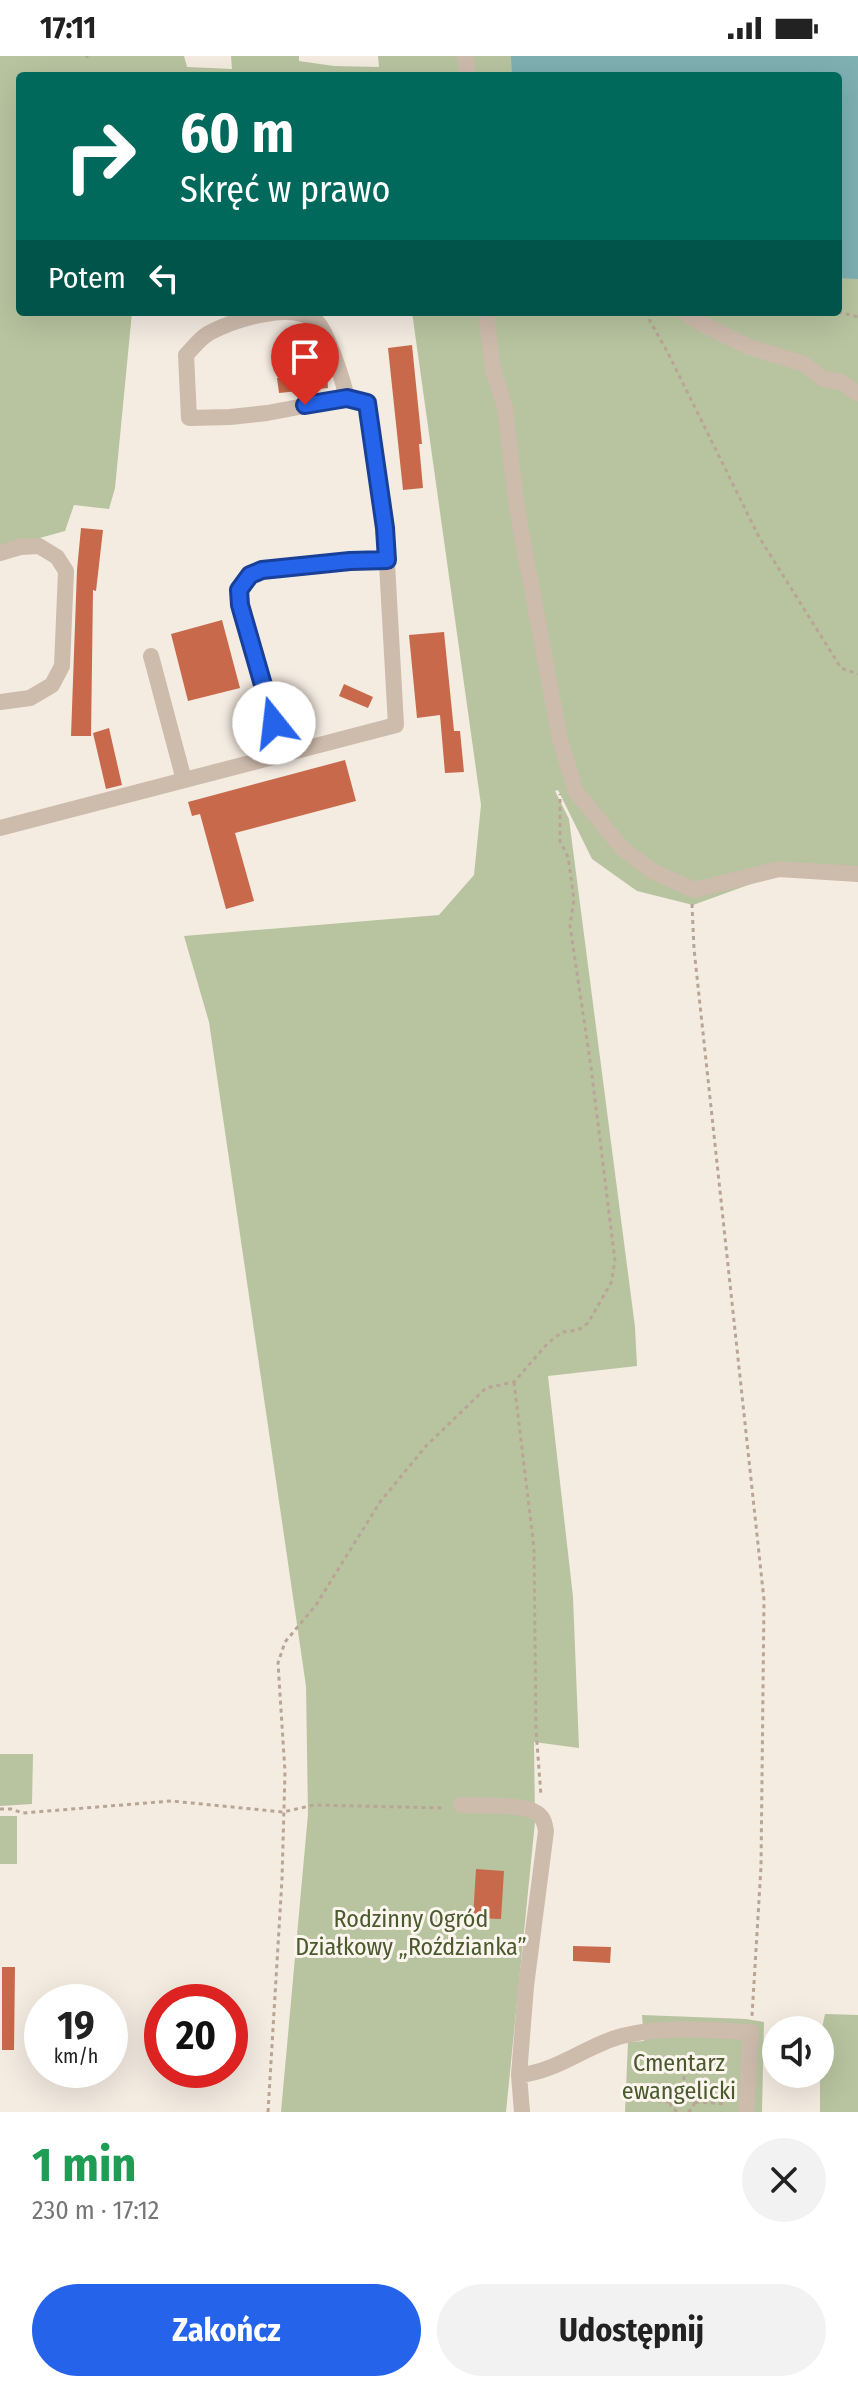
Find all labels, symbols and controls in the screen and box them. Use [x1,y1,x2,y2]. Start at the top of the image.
text: 17:11 [40,10,96,46]
text: 60 m [180,100,294,167]
icon: right [48,104,152,208]
text: Skręć w prawo [180,168,390,212]
icon: left [142,256,186,300]
text: Potem [48,260,126,296]
pin [271,323,339,405]
icon: arrive [283,335,327,379]
position arrow [232,681,316,765]
park label: Rodzinny Ogród Działkowy „Roździanka” [295,1905,527,1961]
speed limit sign: 20 [144,1984,248,2088]
text: 19 [57,2002,95,2050]
map controls [762,2016,834,2088]
button: sound [762,2016,834,2088]
text: km/h [54,2044,98,2068]
park label: Cmentarz ewangelicki [622,2049,736,2105]
text: 1 min [32,2136,137,2194]
button: close [742,2138,826,2222]
text: 230 m · 17:12 [32,2195,159,2226]
button: Zakończ [32,2284,421,2376]
button: Udostępnij [437,2284,826,2376]

